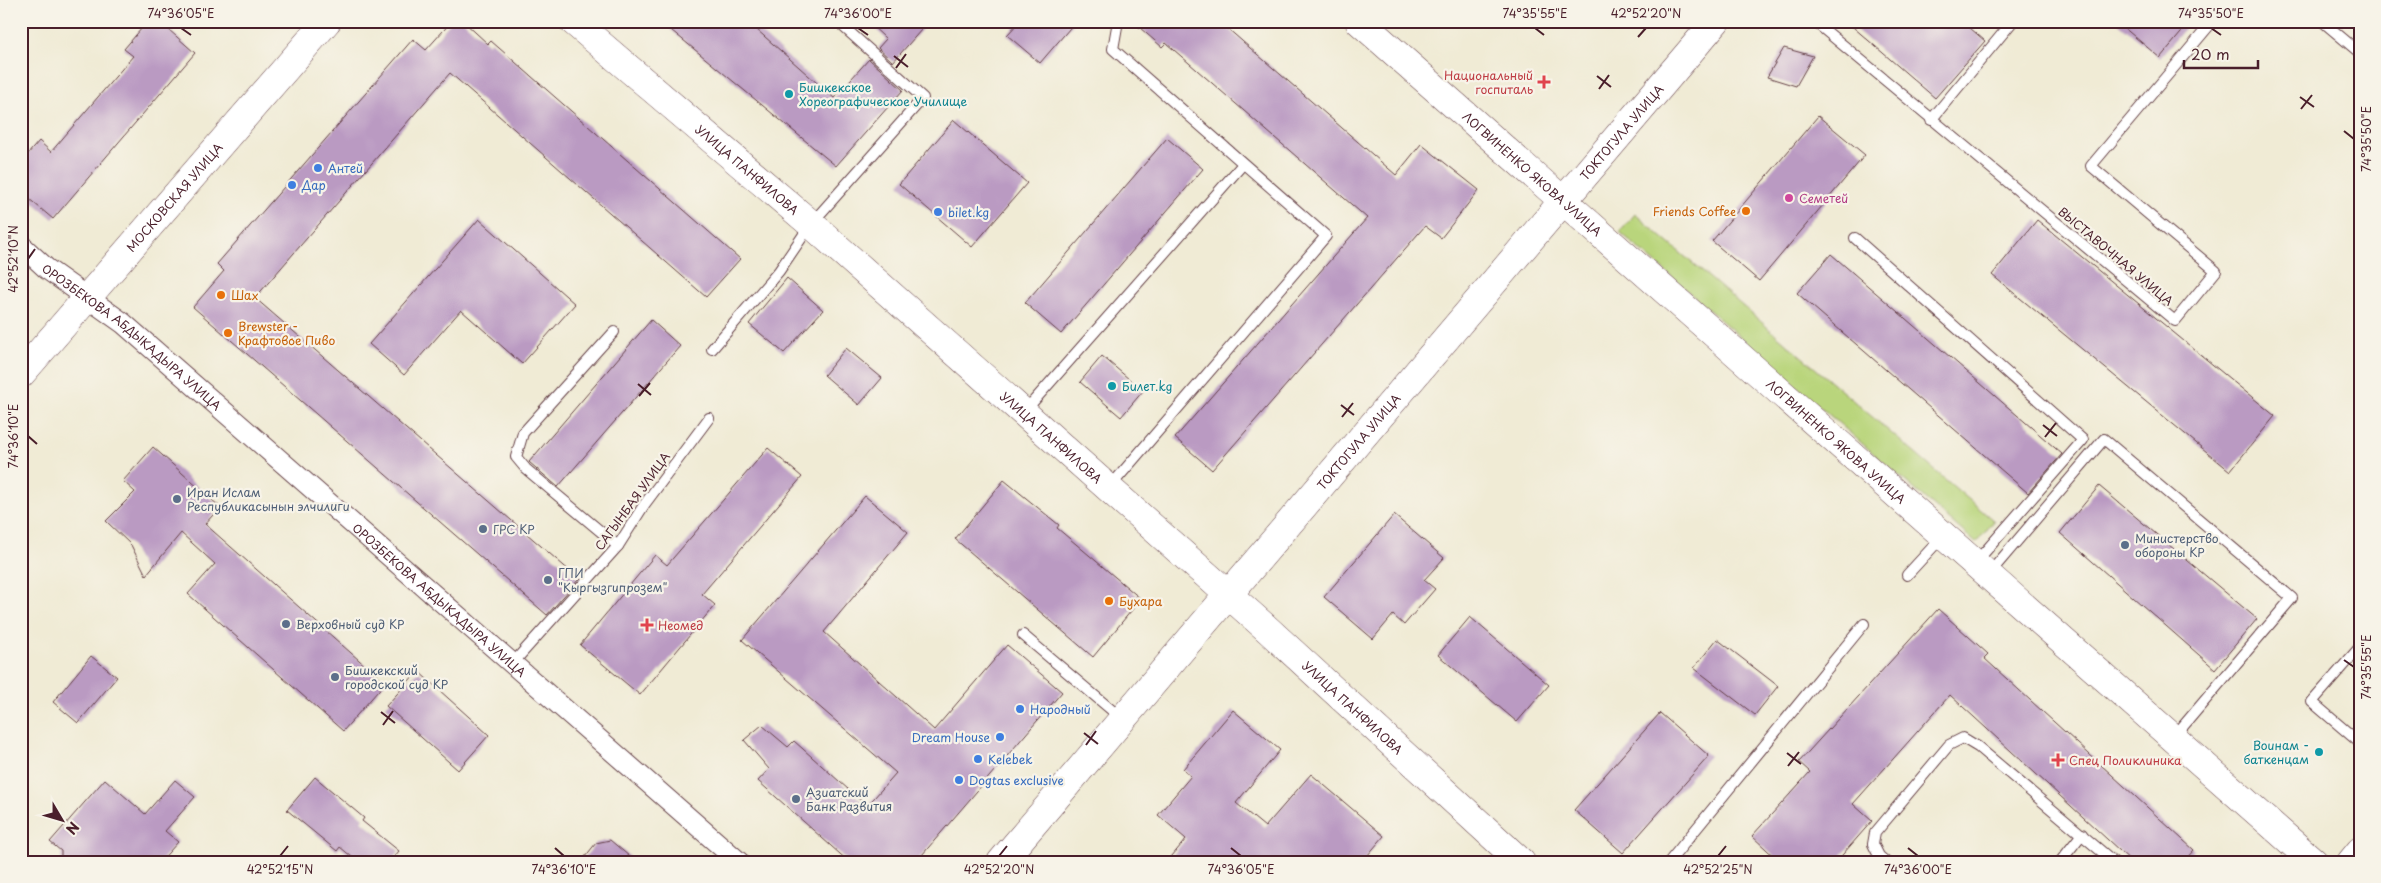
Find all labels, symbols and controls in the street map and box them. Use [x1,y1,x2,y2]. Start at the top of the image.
text: 74°36'05"E [148,4,214,22]
text: 74°36'00"E [824,4,892,22]
text: 74°35'55"E [1502,4,1568,22]
text: 42°52'20"N [1611,4,1681,22]
text: 74°35'50"E [2178,4,2244,22]
scale bar [2184,38,2257,70]
text: 20 m [2191,42,2230,65]
place label: Национальный госпиталь [1444,66,1533,98]
marker: Национальный госпиталь [1537,75,1551,89]
place label: Бишкекское Хореографическое Училище [799,78,967,110]
street label: ТОКТОГУЛА УЛИЦА [1576,80,1667,184]
marker: Бишкекское Хореографическое Училище [783,88,795,100]
text: 74°35'50"E [2357,106,2375,172]
street label: ЛОГВИНЕНКО ЯКОВА УЛИЦА [1459,107,1606,240]
street label: УЛИЦА ПАНФИЛОВА [692,120,803,219]
street label: МОСКОВСКАЯ УЛИЦА [122,139,227,256]
place label: Антей [328,159,363,177]
marker: Антей [312,162,324,174]
place label: Дар [301,176,326,194]
marker: Дар [286,179,298,191]
place label: Семетей [1799,189,1848,207]
marker: Семетей [1783,192,1795,204]
place label: Friends Coffee [1653,202,1736,220]
street label: ВЫСТАВОЧНАЯ УЛИЦА [2055,202,2177,310]
place label: bilet.kg [948,203,989,221]
marker: Friends Coffee [1740,205,1752,217]
marker: bilet.kg [932,206,944,218]
text: 42°52'10"N [4,225,22,293]
street label: ОРОЗБЕКОВА АБДЫКАДЫРА УЛИЦА [38,259,225,414]
place label: Шах [231,286,259,304]
marker: Шах [215,289,227,301]
place label: Brewster - Крафтовое Пиво [238,317,335,349]
marker: Brewster - Крафтовое Пиво [222,327,234,339]
street label: ЛОГВИНЕНКО ЯКОВА УЛИЦА [1763,375,1910,508]
place label: Билет.kg [1122,377,1172,395]
marker: Билет.kg [1106,380,1118,392]
street label: УЛИЦА ПАНФИЛОВА [996,387,1106,487]
street label: ТОКТОГУЛА УЛИЦА [1313,390,1405,493]
text: 74°36'10"E [4,404,22,468]
street label: САГЫНБАЯ УЛИЦА [590,448,674,554]
place label: Иран Ислам Республикасынын элчилиги [187,483,350,515]
marker: Иран Ислам Республикасынын элчилиги [171,493,183,505]
street label: ОРОЗБЕКОВА АБДЫКАДЫРА УЛИЦА [348,519,530,681]
place label: ГРС КР [493,520,535,538]
marker: ГРС КР [477,523,489,535]
place label: Министерство обороны КР [2135,529,2219,561]
marker: Министерство обороны КР [2119,539,2131,551]
place label: ГПИ "Кыргызгипрозем" [558,564,668,596]
marker: ГПИ "Кыргызгипрозем" [542,574,554,586]
place label: Бухара [1119,592,1163,610]
marker: Бухара [1103,595,1115,607]
place label: Верховный суд КР [296,615,404,633]
place label: Неомед [658,616,703,634]
marker: Верховный суд КР [280,618,292,630]
marker: Неомед [640,618,654,632]
text: 74°35'55"E [2357,634,2375,700]
street label: УЛИЦА ПАНФИЛОВА [1299,657,1407,758]
place label: Бишкекский городской суд КР [345,661,448,693]
marker: Бишкекский городской суд КР [329,671,341,683]
place label: Народный [1030,700,1091,718]
marker: Народный [1014,703,1026,715]
place label: Dream House [912,728,990,746]
marker: Dream House [994,731,1006,743]
place label: Воинам - баткенцам [2244,736,2309,768]
marker: Воинам - баткенцам [2313,746,2325,758]
place label: Kelebek [988,750,1033,768]
place label: Спец Поликлиника [2069,751,2182,769]
marker: Kelebek [972,753,984,765]
marker: Спец Поликлиника [2051,753,2065,767]
place label: Dogtas exclusive [969,771,1064,789]
marker: Dogtas exclusive [953,774,965,786]
place label: Азиатский Банк Развития [806,783,892,815]
marker: Азиатский Банк Развития [790,793,802,805]
north arrow [38,796,88,846]
text: N [61,817,84,839]
text: 42°52'15"N [247,860,313,878]
text: 74°36'10"E [532,860,596,878]
text: 42°52'20"N [964,860,1034,878]
text: 74°36'05"E [1208,860,1274,878]
text: 42°52'25"N [1683,860,1753,878]
text: 74°36'00"E [1884,860,1952,878]

